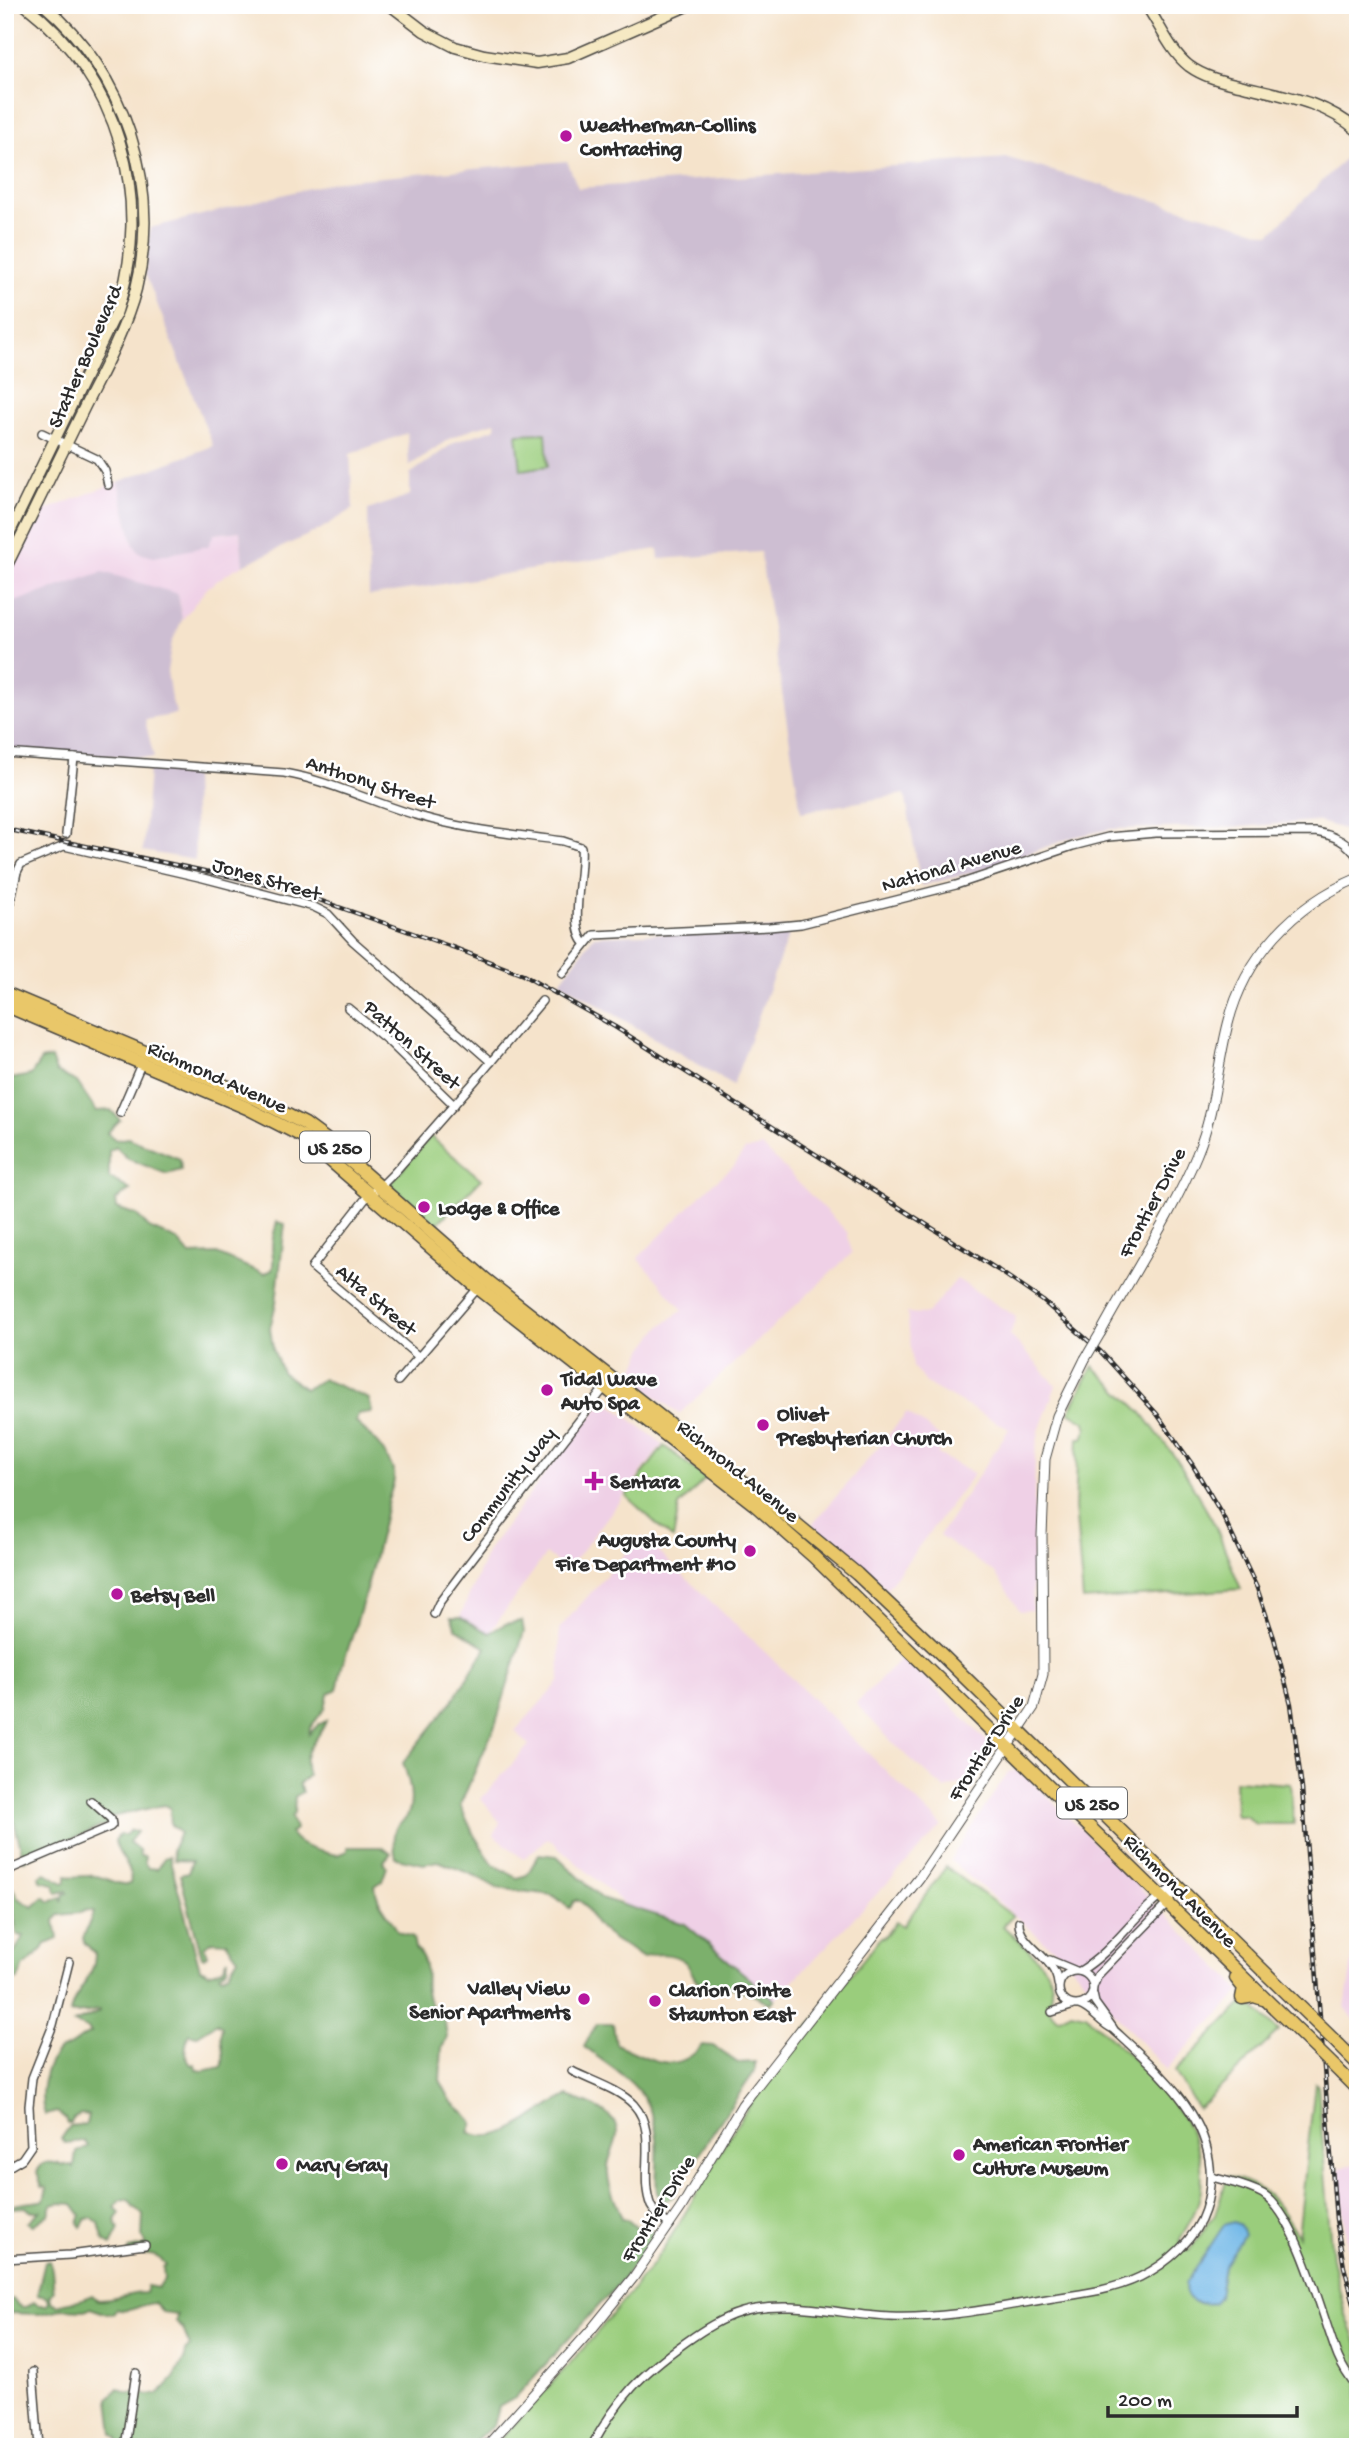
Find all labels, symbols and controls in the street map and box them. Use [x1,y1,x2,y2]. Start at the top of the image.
place label: Weatherman-Collins Contracting [579,115,757,164]
marker: Weatherman-Collins Contracting [558,128,574,144]
street label: Statler Boulevard [44,280,131,433]
street label: Anthony Street [302,752,440,818]
street label: National Avenue [879,836,1026,900]
street label: Jones Street [209,854,325,909]
street label: Patton Street [356,996,466,1098]
street label: Richmond Avenue [143,1037,291,1122]
road number: US 250 [300,1132,370,1162]
street label: Frontier Drive [1114,1143,1194,1264]
place label: Lodge & Office [438,1198,560,1223]
marker: Lodge & Office [416,1199,432,1215]
street label: Alta Street [329,1261,422,1344]
place label: Tidal Wave Auto Spa [559,1369,658,1418]
marker: Tidal Wave Auto Spa [539,1382,555,1398]
place label: Olivet Presbyterian Church [776,1404,953,1453]
street label: Richmond Avenue [671,1416,804,1530]
marker: Olivet Presbyterian Church [755,1417,771,1433]
street label: Community Way [457,1423,563,1549]
marker: Sentara [584,1471,604,1491]
place label: Sentara [610,1472,681,1497]
place label: Augusta County Fire Department #10 [555,1530,737,1579]
marker: Augusta County Fire Department #10 [742,1543,758,1559]
place label: Betsy Bell [130,1585,215,1610]
marker: Betsy Bell [109,1586,125,1602]
street label: Frontier Drive [944,1690,1032,1807]
road number: US 250 [1057,1787,1127,1818]
street label: Richmond Avenue [1117,1831,1241,1955]
place label: Valley View Senior Apartments [409,1978,571,2027]
place label: Clarion Pointe Staunton East [668,1980,797,2029]
marker: Valley View Senior Apartments [576,1991,592,2007]
marker: Clarion Pointe Staunton East [647,1993,663,2009]
place label: American Frontier Culture Museum [972,2134,1130,2183]
marker: American Frontier Culture Museum [951,2147,967,2163]
street label: Frontier Drive [617,2151,703,2269]
place label: Mary Gray [296,2155,388,2180]
marker: Mary Gray [274,2156,290,2172]
scale bar [1108,2375,1296,2419]
text: 200 m [1118,2390,1172,2415]

